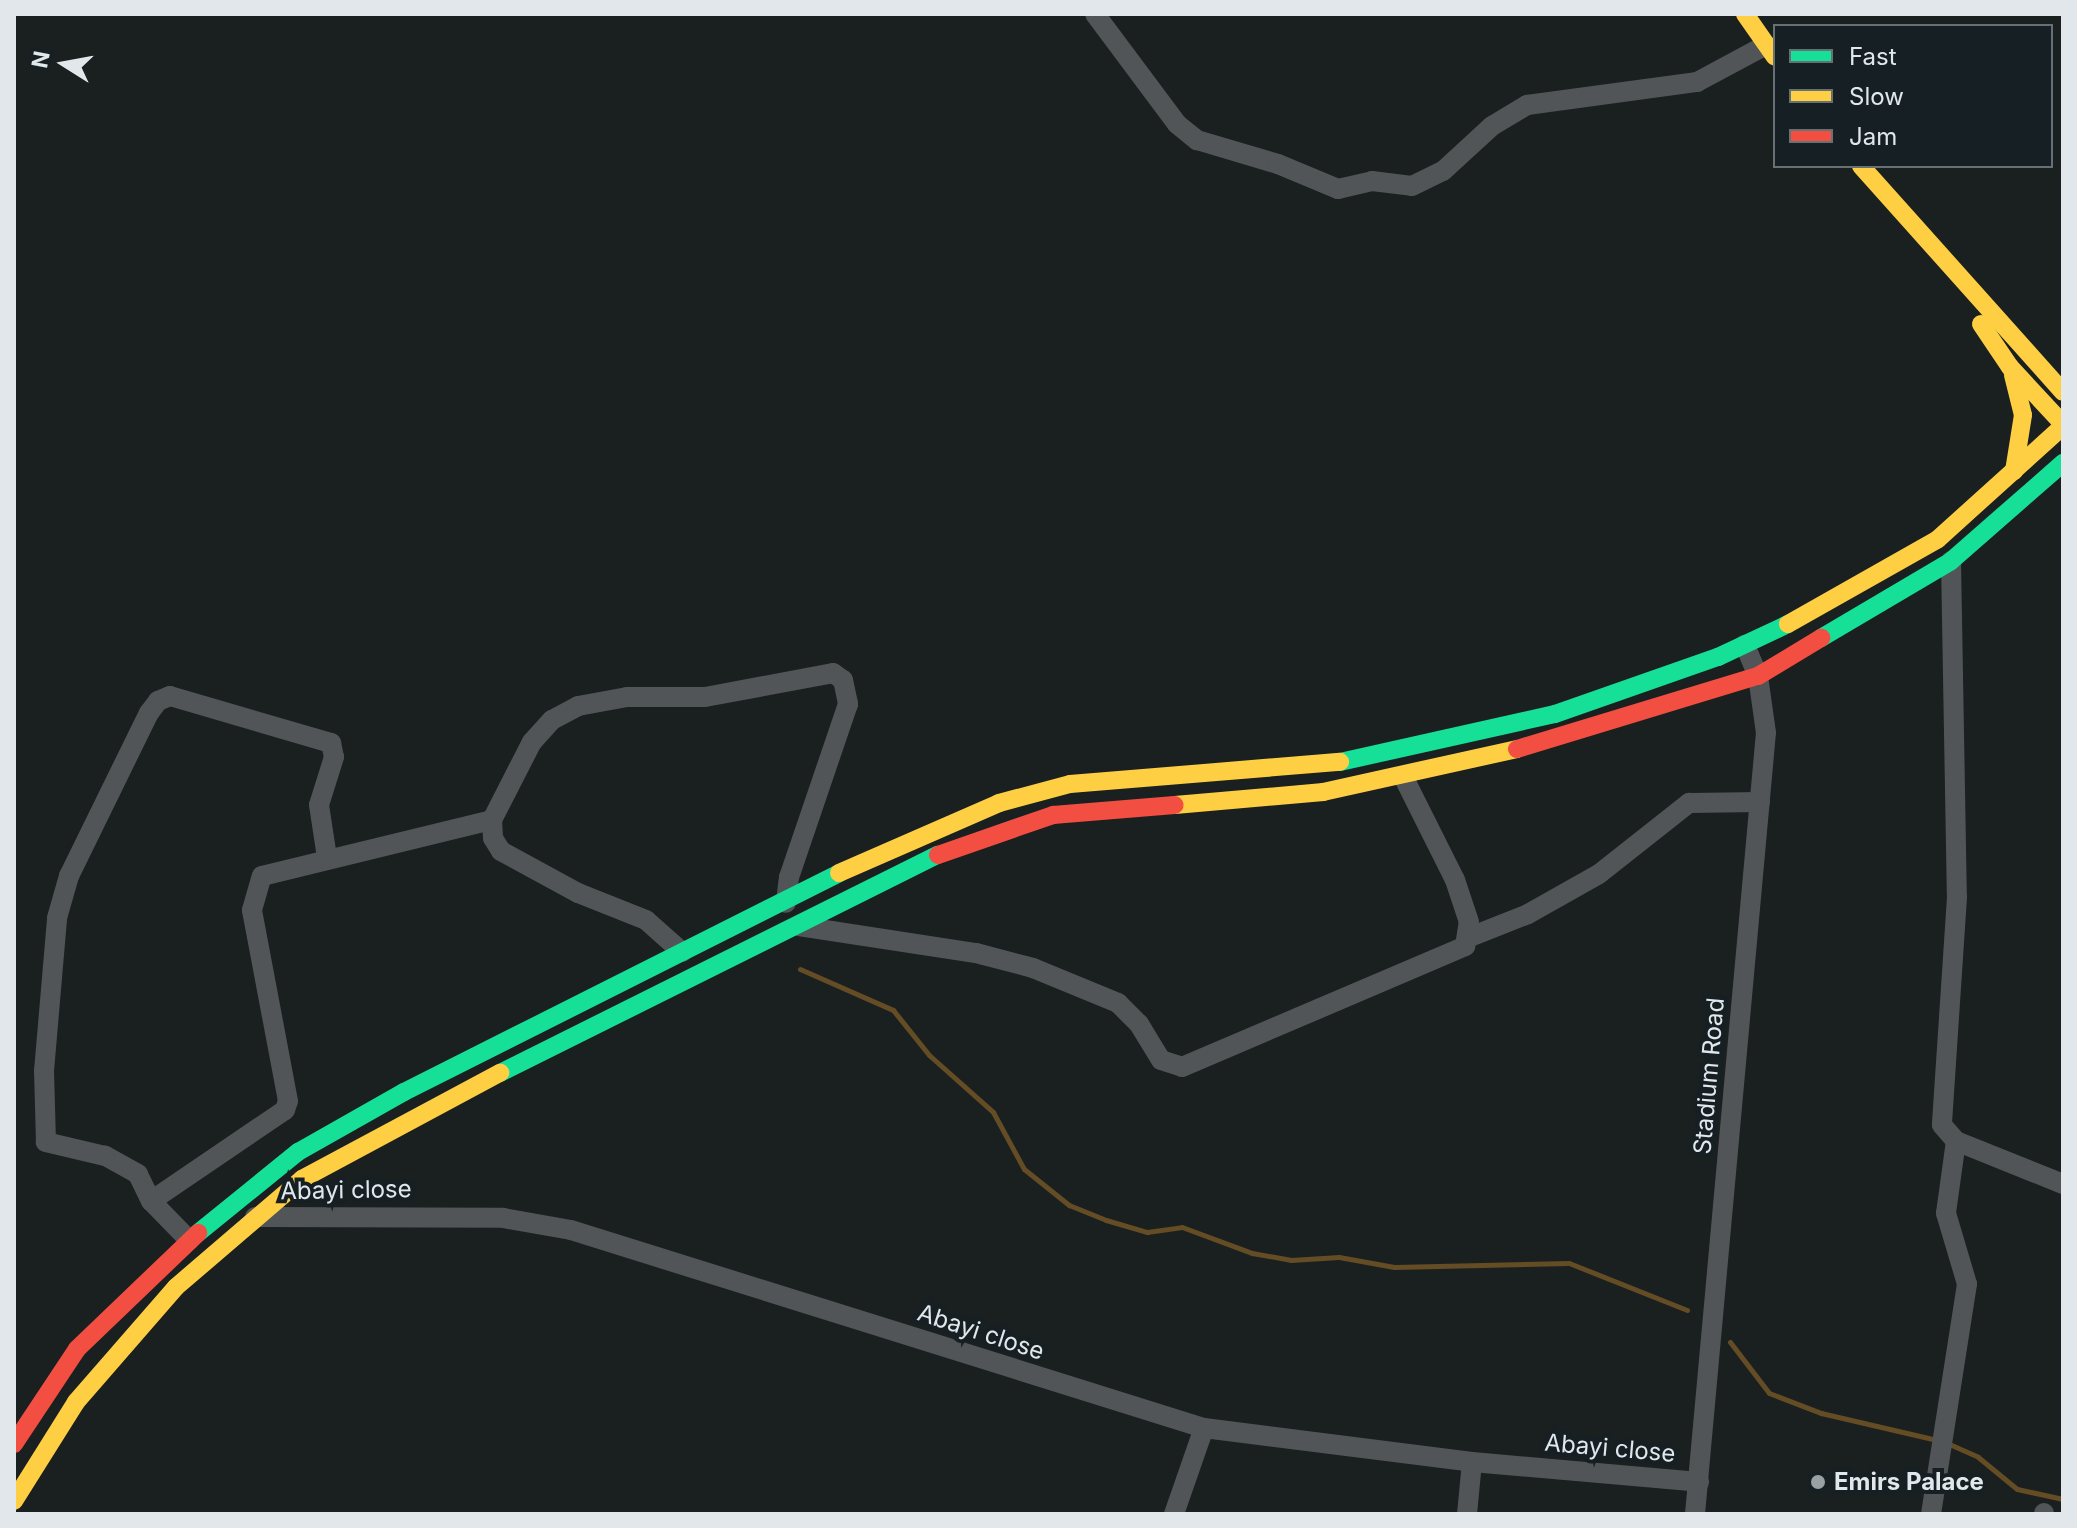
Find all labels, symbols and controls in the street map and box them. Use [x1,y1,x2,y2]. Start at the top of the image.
north arrow [24,24,104,104]
legend [1773,24,2053,168]
text: Fast [1849,42,1897,71]
text: N [26,49,55,70]
text: Slow [1849,82,1904,111]
text: Jam [1849,122,1897,151]
street label: Stadium Road [1688,996,1730,1156]
street label: Abayi close [280,1174,412,1206]
street label: Abayi close [914,1298,1048,1366]
street label: Abayi close [1543,1428,1677,1468]
place label: Emirs Palace [1834,1468,1984,1496]
marker: Emirs Palace [1809,1473,1827,1491]

